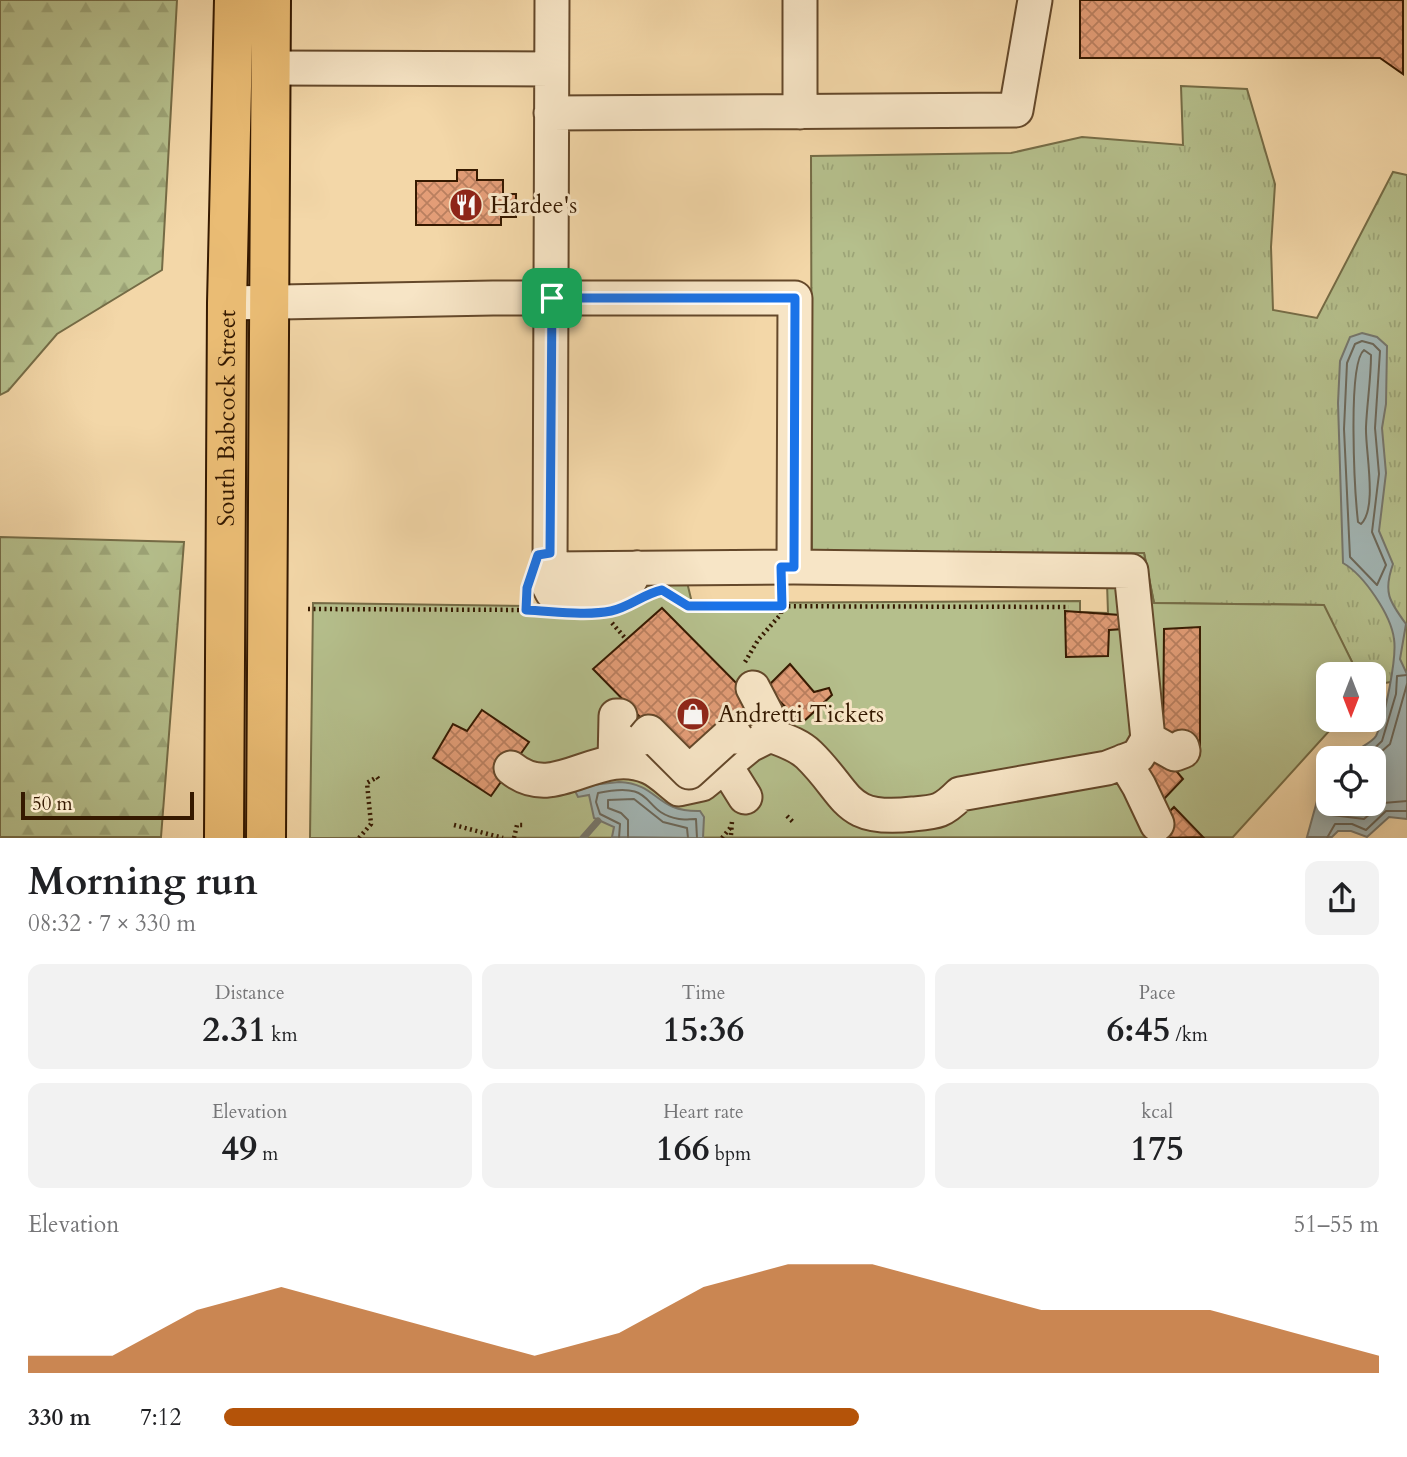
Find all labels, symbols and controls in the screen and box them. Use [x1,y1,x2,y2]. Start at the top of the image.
restaurant icon: Hardee's [447,186,485,224]
place label: Hardee's [490,189,577,222]
pin [522,268,582,328]
icon: arrive [533,279,571,317]
street label: South Babcock Street [210,309,244,527]
north arrow [1316,662,1386,732]
map controls [1316,662,1386,816]
shop icon: Andretti Tickets [674,695,712,733]
place label: Andretti Tickets [718,698,884,731]
button: locate [1316,746,1386,816]
scale bar [21,788,194,820]
text: 50 m [32,791,73,817]
text: Morning run [28,856,258,908]
button: share [1305,861,1379,935]
text: 08:32 · 7 × 330 m [28,908,196,939]
text: Distance [215,980,285,1006]
text: Time [682,980,725,1006]
text: Pace [1139,980,1176,1006]
text: 2.31 [202,1006,266,1054]
text: 15:36 [663,1006,744,1054]
text: 6:45 [1106,1006,1170,1054]
text: km [266,1022,297,1048]
text: /km [1170,1022,1208,1048]
text: Elevation [212,1099,288,1125]
text: Heart rate [663,1099,744,1125]
text: kcal [1141,1099,1173,1125]
text: 49 [221,1125,257,1173]
text: 166 [656,1125,710,1173]
text: 175 [1130,1125,1184,1173]
text: m [257,1141,278,1167]
text: bpm [710,1141,751,1167]
text: Elevation [28,1209,119,1240]
text: 51–55 m [1294,1209,1379,1240]
text: 330 m [28,1402,91,1433]
text: 7:12 [140,1402,181,1433]

